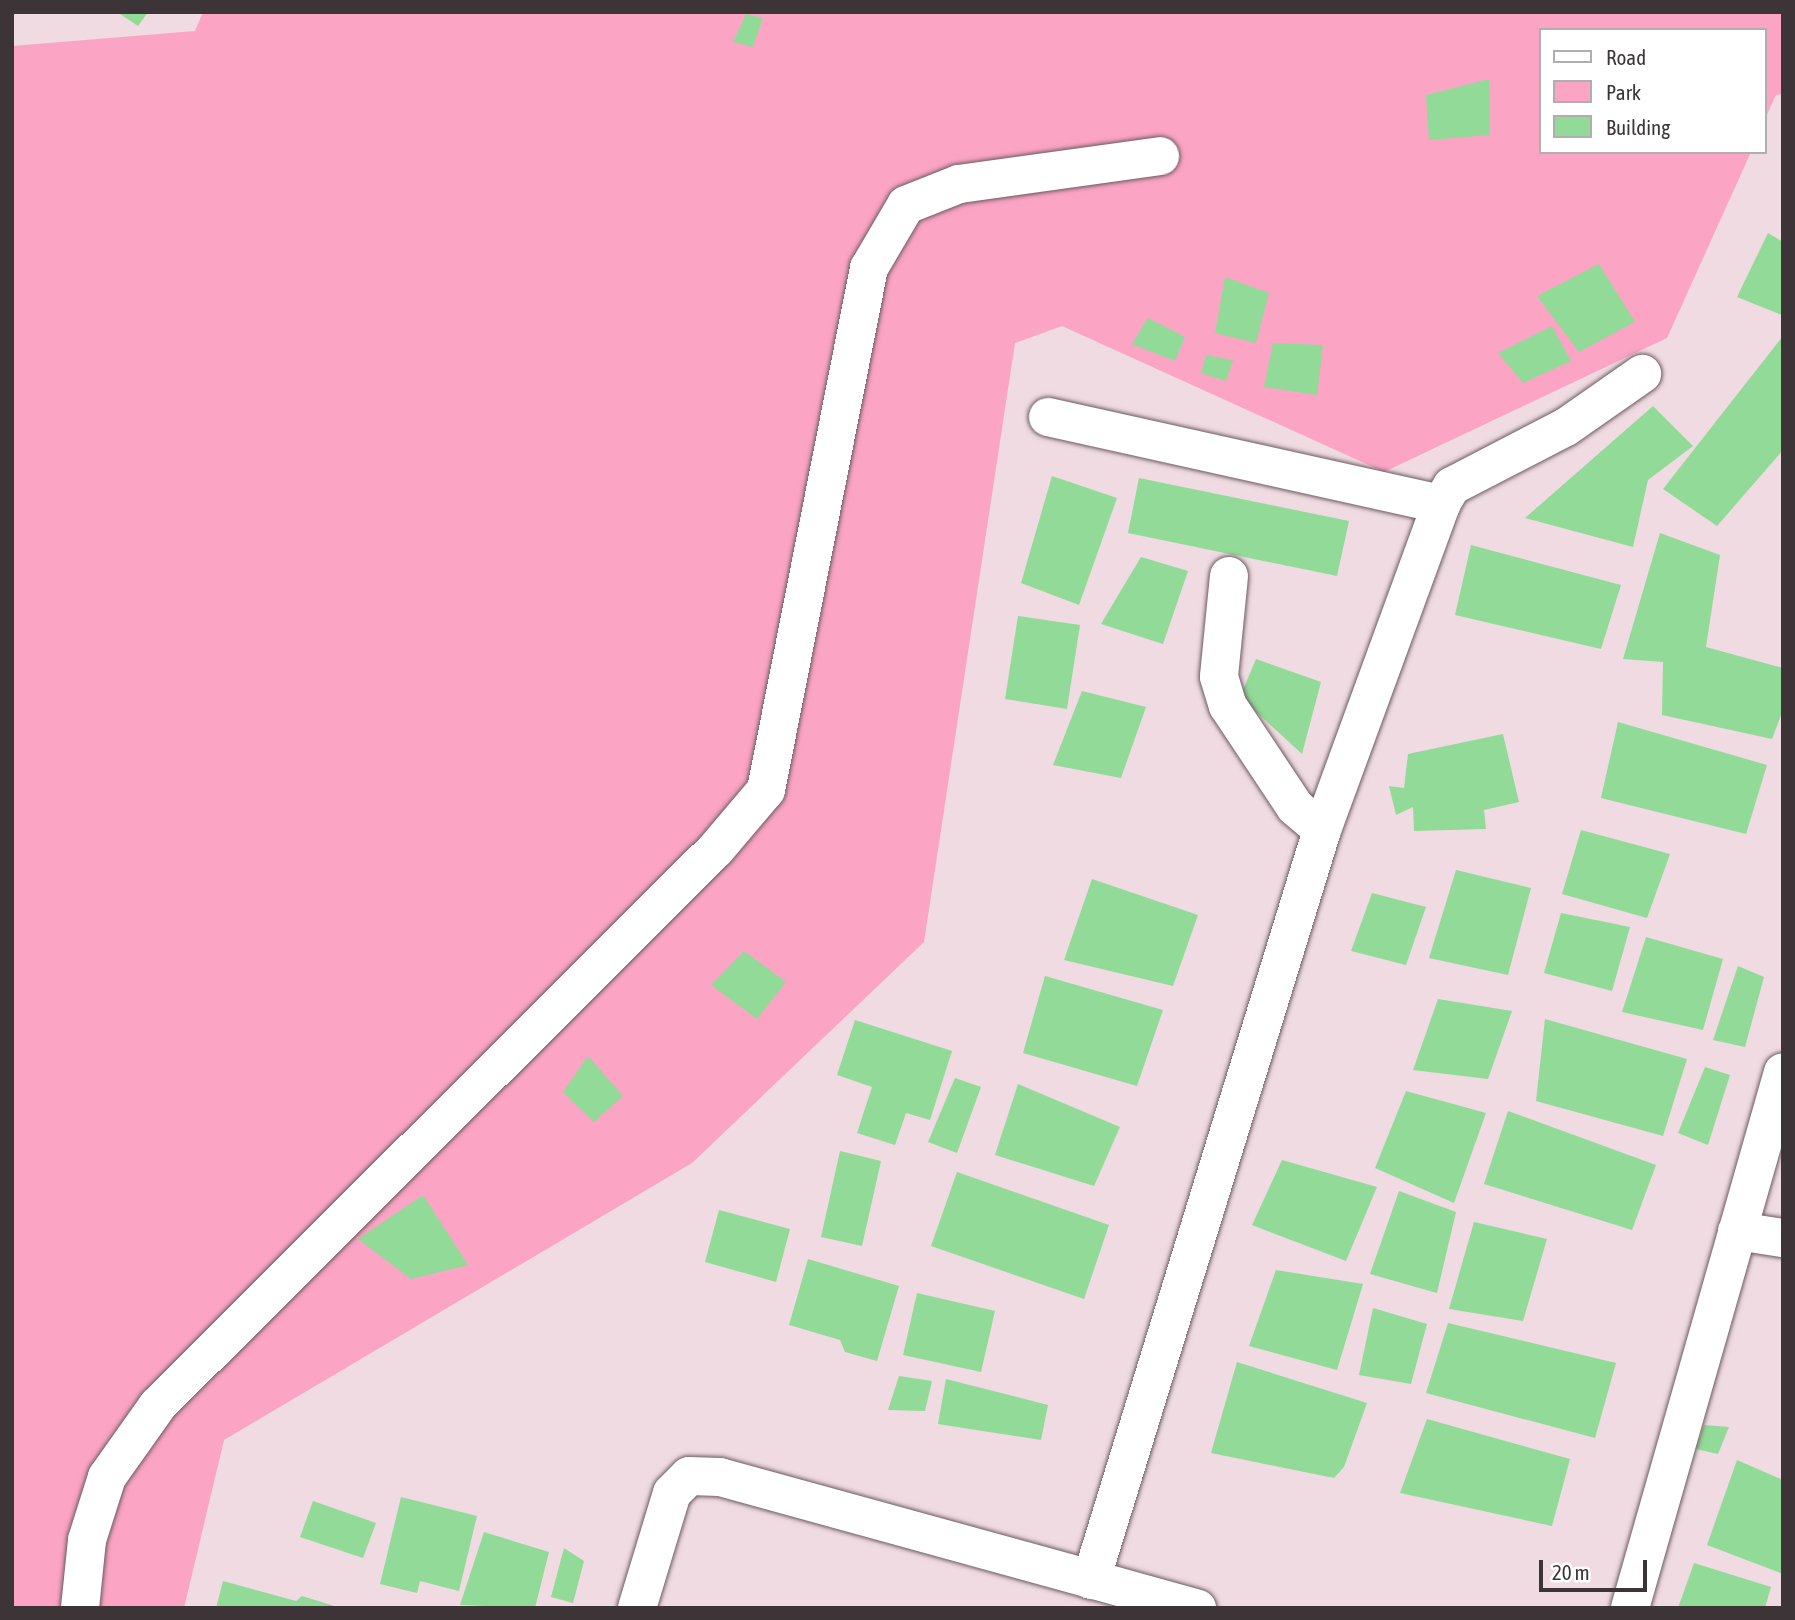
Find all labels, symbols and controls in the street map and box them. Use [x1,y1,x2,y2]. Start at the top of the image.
legend [1540,28,1767,154]
text: Road [1606,45,1646,69]
text: Park [1606,80,1641,104]
text: Building [1606,115,1670,139]
scale bar [1543,1546,1652,1590]
text: 20 m [1552,1560,1590,1584]

